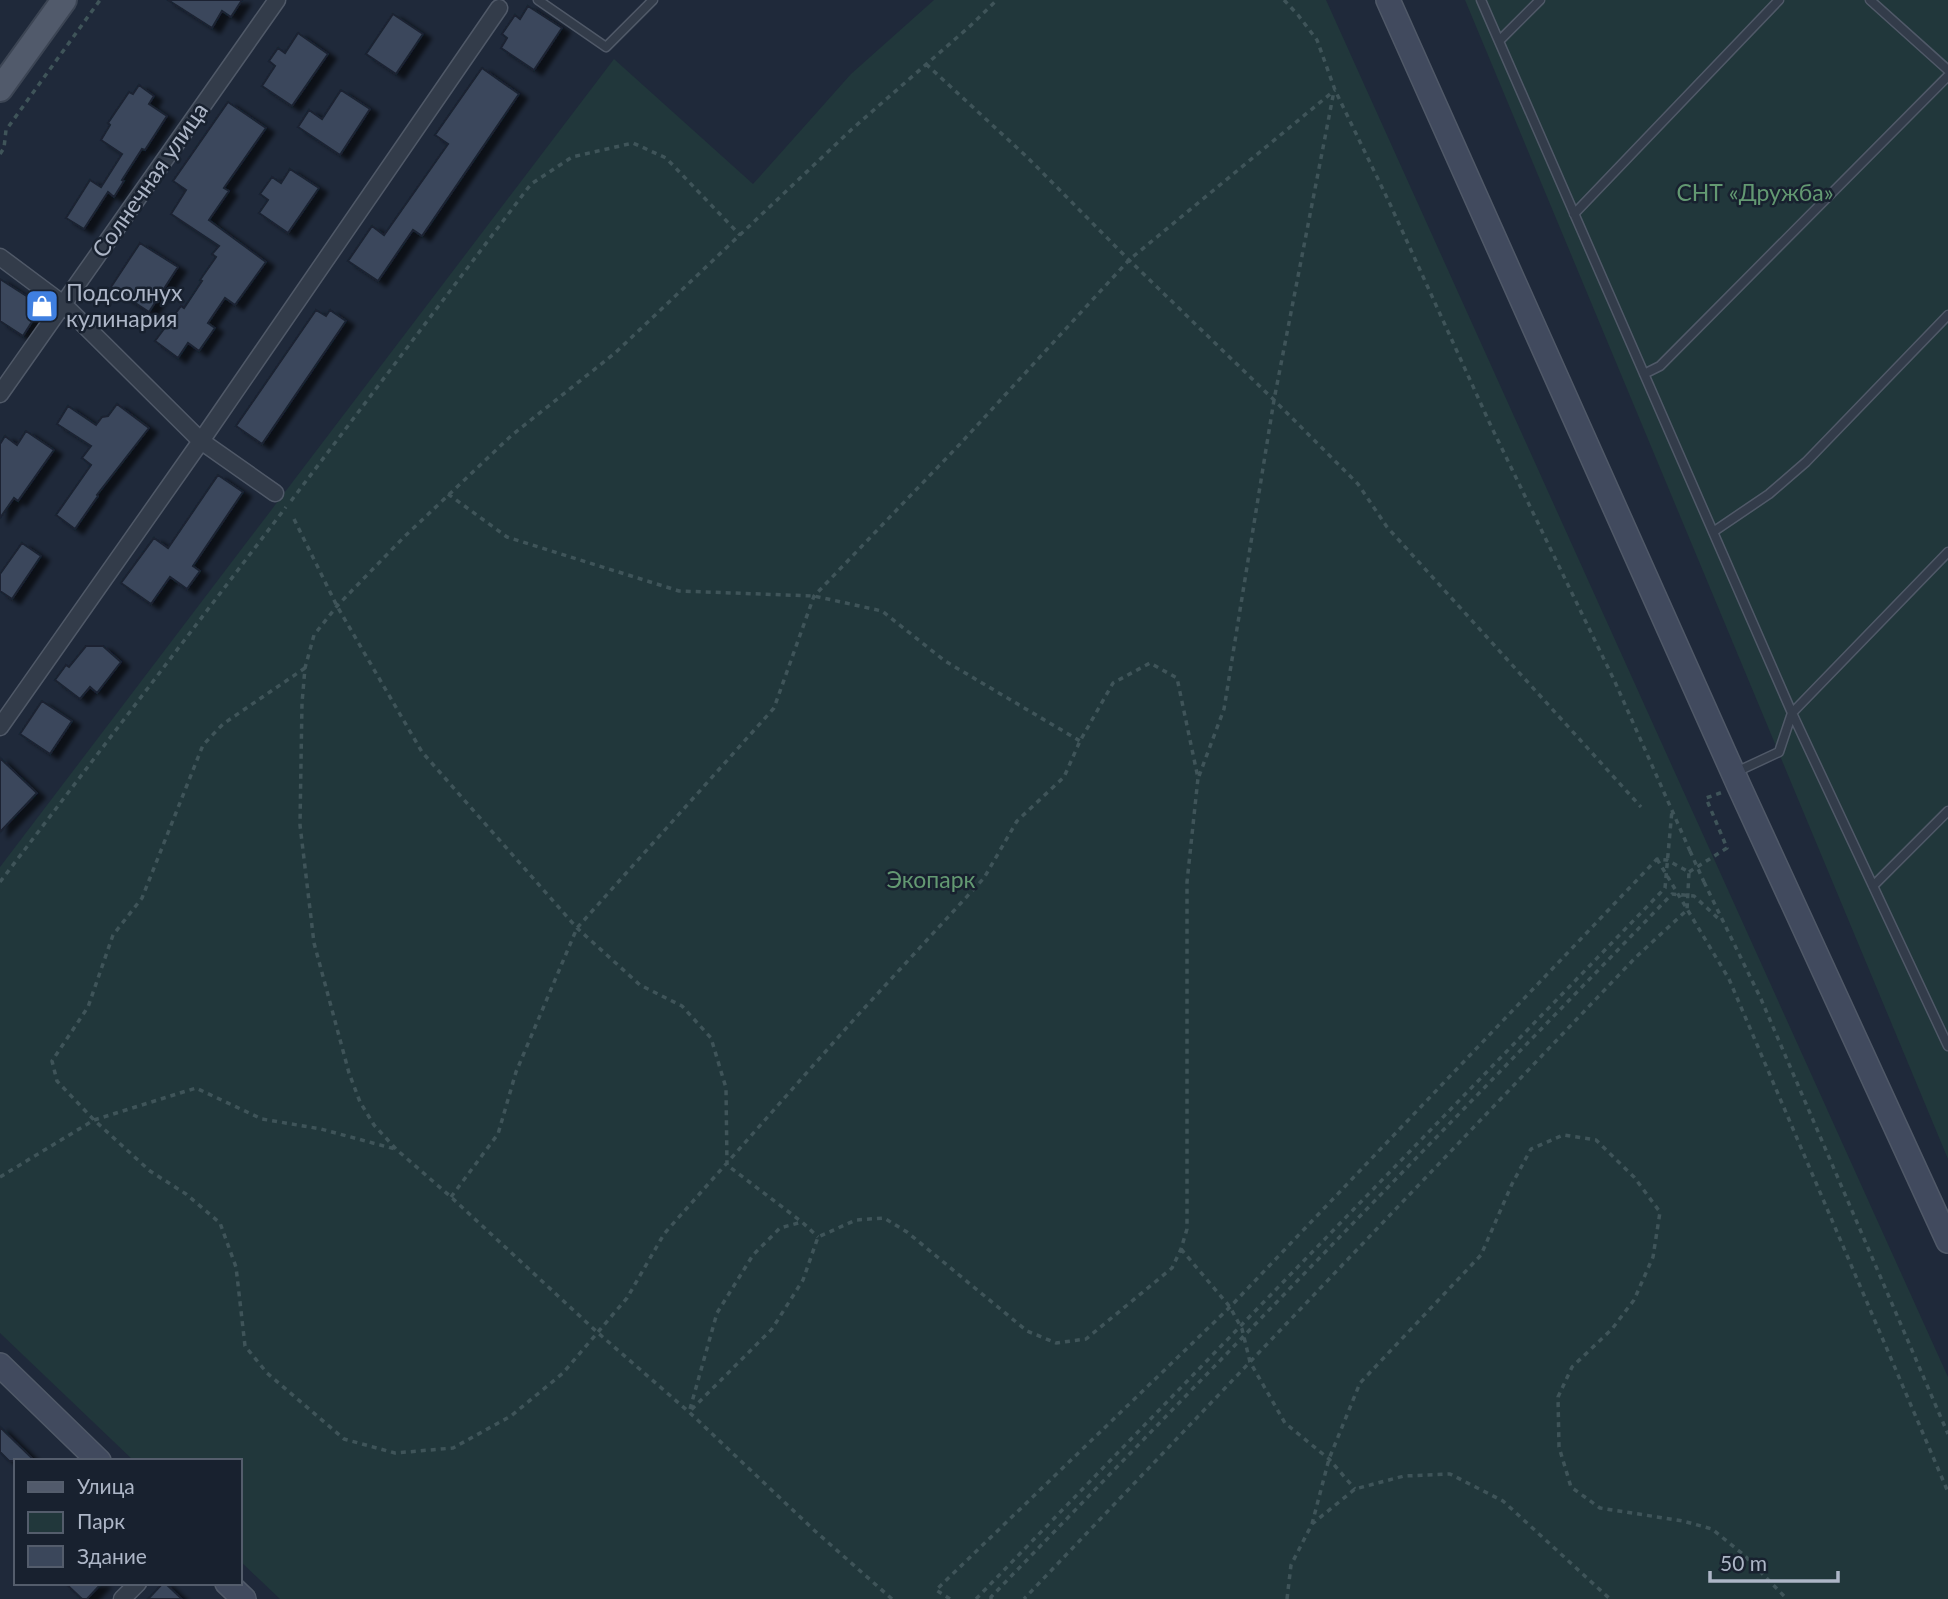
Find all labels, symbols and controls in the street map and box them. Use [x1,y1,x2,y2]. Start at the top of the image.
street label: Солнечная улица [85,97,213,262]
park label: СНТ «Дружба» [1676,178,1834,206]
place label: Подсолнух кулинария [66,278,183,332]
shop icon: Подсолнух кулинария [23,287,61,325]
park label: Экопарк [887,865,976,893]
legend [14,1459,242,1585]
text: Улица [77,1473,135,1498]
text: Парк [77,1508,125,1533]
scale bar [1710,1540,1838,1584]
text: Здание [77,1543,147,1568]
text: 50 m [1720,1550,1767,1575]

